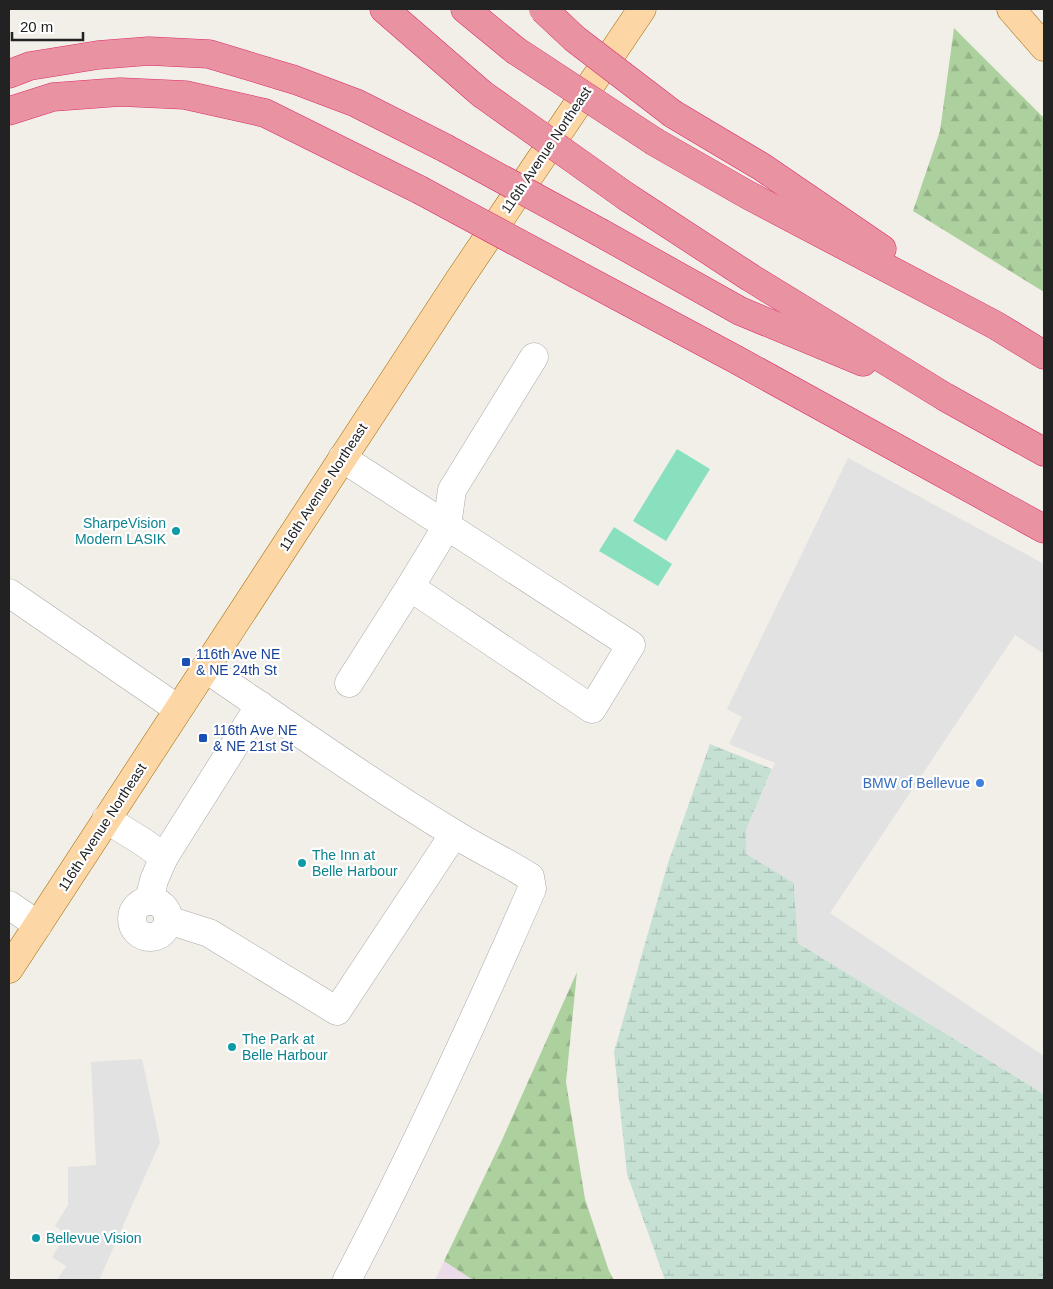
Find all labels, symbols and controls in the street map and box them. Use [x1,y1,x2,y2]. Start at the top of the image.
scale bar [12,10,84,42]
text: 20 m [20,18,53,35]
street label: 116th Avenue Northeast [498,84,594,216]
street label: 116th Avenue Northeast [276,420,370,554]
place label: SharpeVision Modern LASIK [75,515,167,547]
marker: SharpeVision Modern LASIK [170,525,182,537]
place label: 116th Ave NE & NE 24th St [196,646,280,678]
marker: 116th Ave NE & NE 24th St [180,656,192,668]
place label: 116th Ave NE & NE 21st St [213,722,297,754]
marker: 116th Ave NE & NE 21st St [197,732,209,744]
street label: 116th Avenue Northeast [55,760,149,894]
place label: BMW of Bellevue [863,775,970,791]
marker: BMW of Bellevue [974,777,986,789]
place label: The Inn at Belle Harbour [312,847,398,879]
marker: The Inn at Belle Harbour [296,857,308,869]
place label: The Park at Belle Harbour [242,1031,328,1063]
marker: The Park at Belle Harbour [226,1041,238,1053]
place label: Bellevue Vision [46,1230,141,1246]
marker: Bellevue Vision [30,1232,42,1244]

